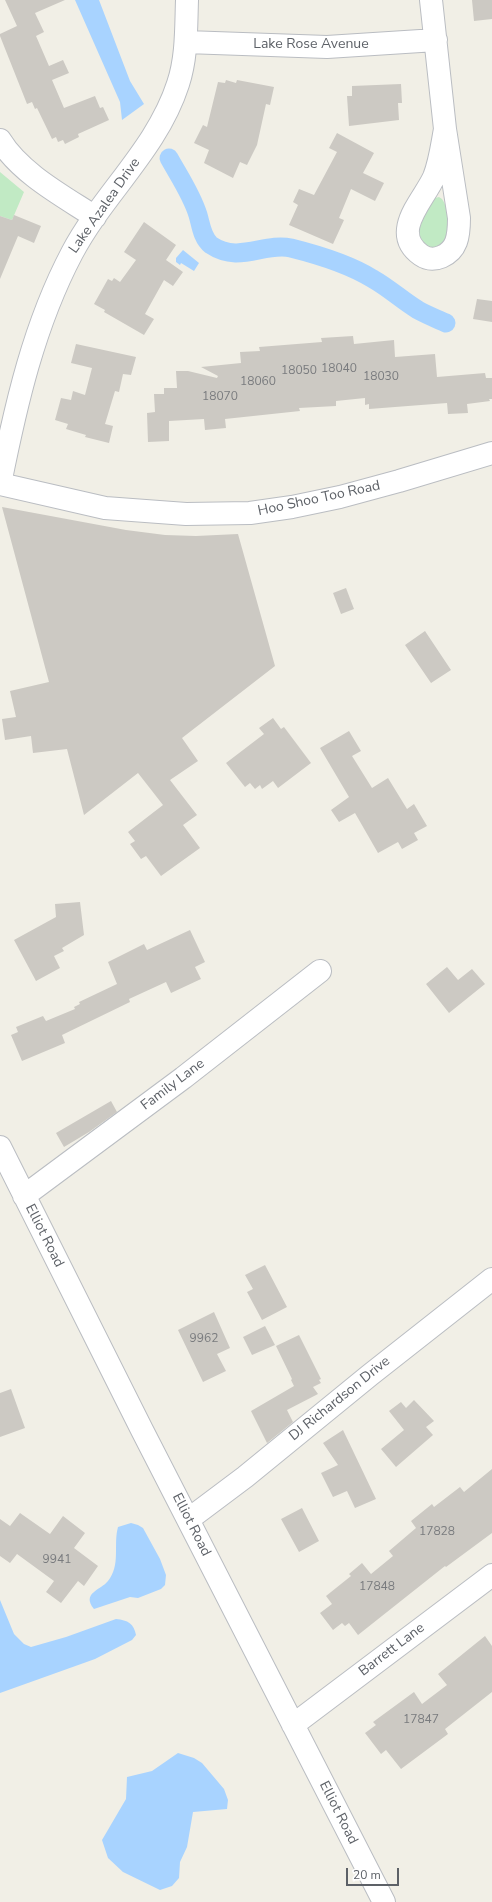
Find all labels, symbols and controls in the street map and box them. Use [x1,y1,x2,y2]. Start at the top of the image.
street label: Lake Rose Avenue [253,37,369,53]
street label: Lake Azalea Drive [66,155,144,257]
house number: 18040 [321,362,357,376]
house number: 18050 [281,364,317,378]
house number: 18030 [363,370,399,384]
house number: 18060 [240,375,276,389]
house number: 18070 [202,390,238,404]
street label: Hoo Shoo Too Road [256,478,382,520]
street label: Family Lane [138,1056,208,1114]
street label: Elliot Road [21,1202,67,1270]
house number: 9962 [190,1332,218,1346]
street label: DJ Richardson Drive [286,1353,394,1445]
street label: Elliot Road [168,1491,214,1559]
house number: 17828 [419,1525,455,1539]
house number: 9941 [43,1553,71,1567]
house number: 17848 [359,1580,395,1594]
street label: Barrett Lane [356,1620,428,1680]
house number: 17847 [403,1713,439,1727]
street label: Elliot Road [315,1779,361,1847]
scale bar [348,1860,401,1886]
text: 20 m [353,1867,381,1883]

